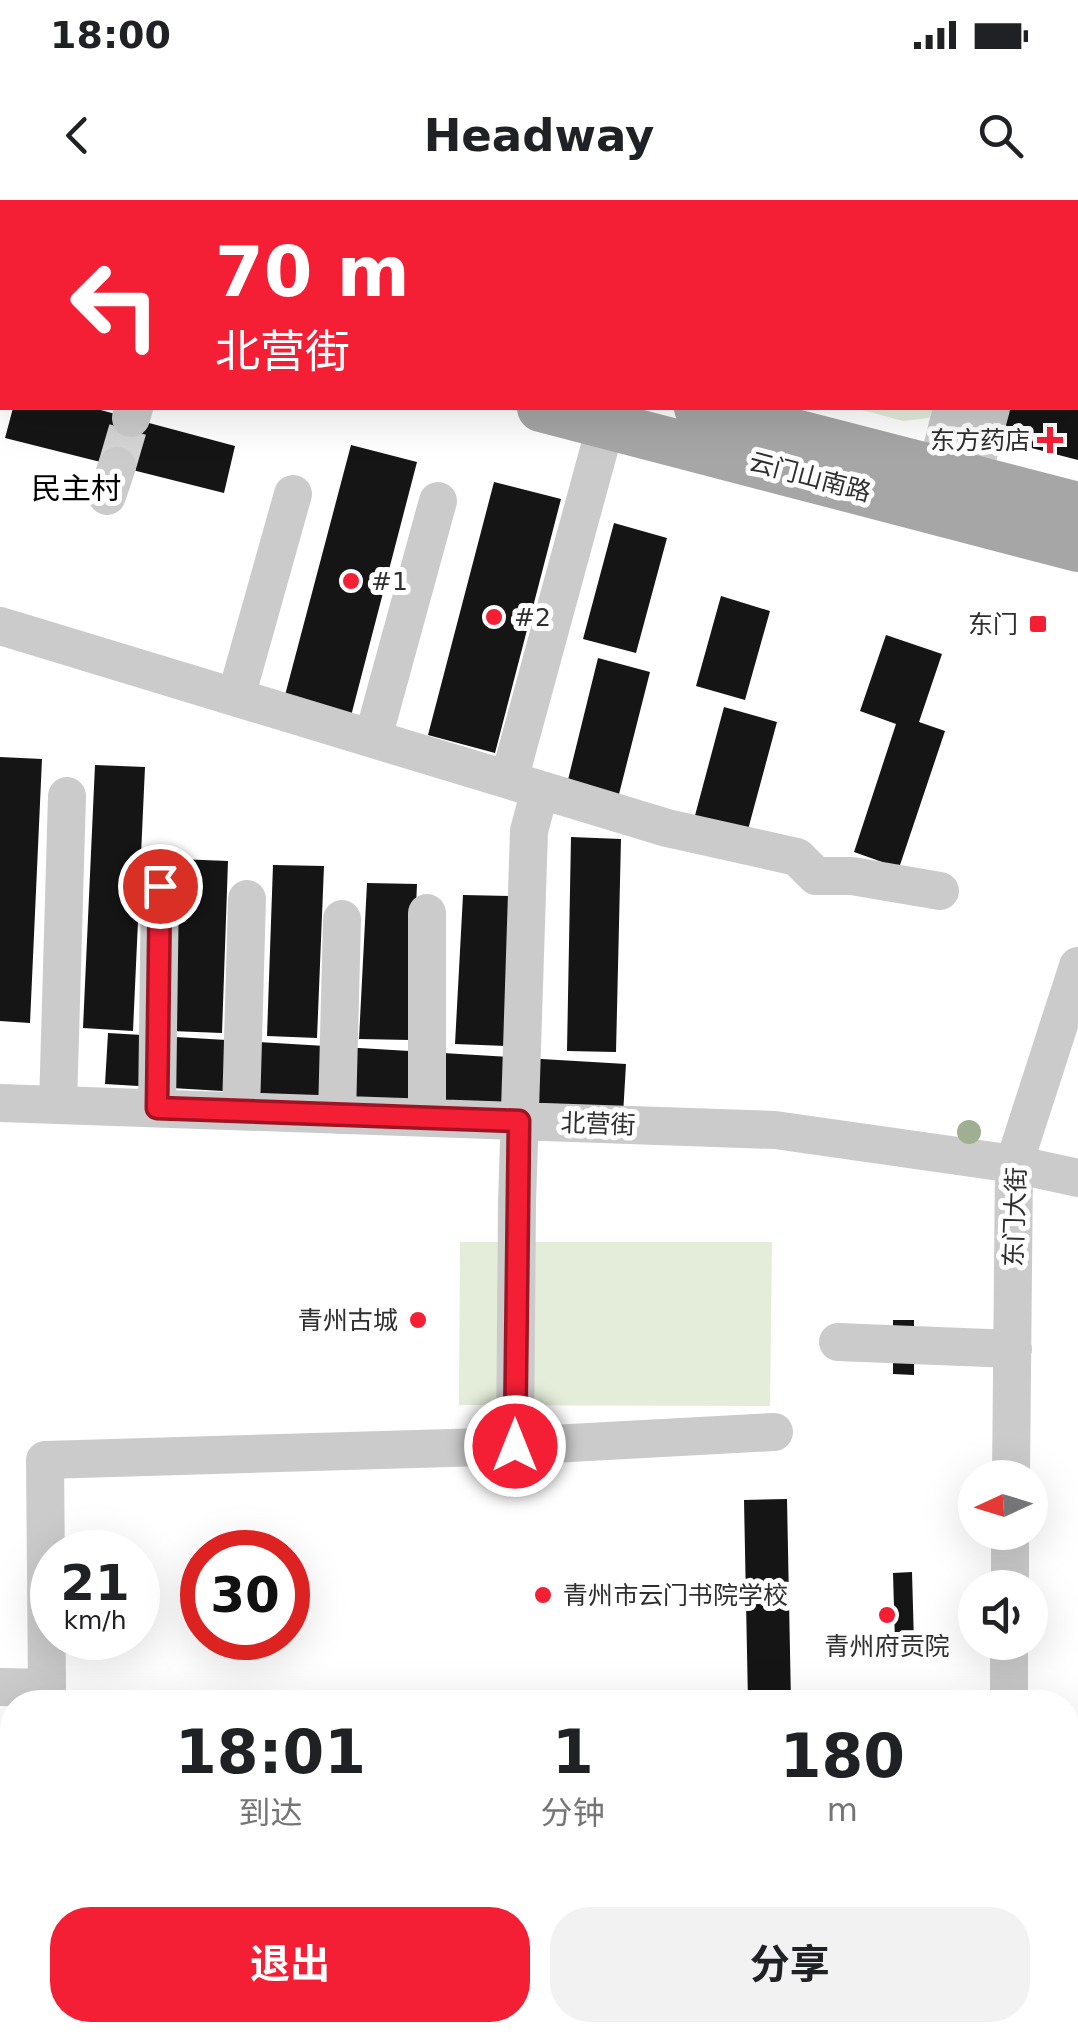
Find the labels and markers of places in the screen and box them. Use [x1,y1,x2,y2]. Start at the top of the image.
place label: 东方药店 [930,426,1030,455]
marker: 东方药店 [1039,429,1061,451]
place label: #1 [371,567,408,596]
marker: #1 [340,570,362,592]
place label: #2 [514,603,551,632]
marker: #2 [483,606,505,628]
place label: 东门 [968,610,1018,639]
marker: 东门 [1027,613,1049,635]
pin [118,844,203,929]
place label: 青州古城 [298,1306,398,1335]
marker: 青州古城 [407,1309,429,1331]
place label: 青州市云门书院学校 [563,1581,788,1610]
marker: 青州市云门书院学校 [532,1584,554,1606]
marker: 青州府贡院 [876,1604,898,1626]
place label: 青州府贡院 [824,1632,950,1661]

